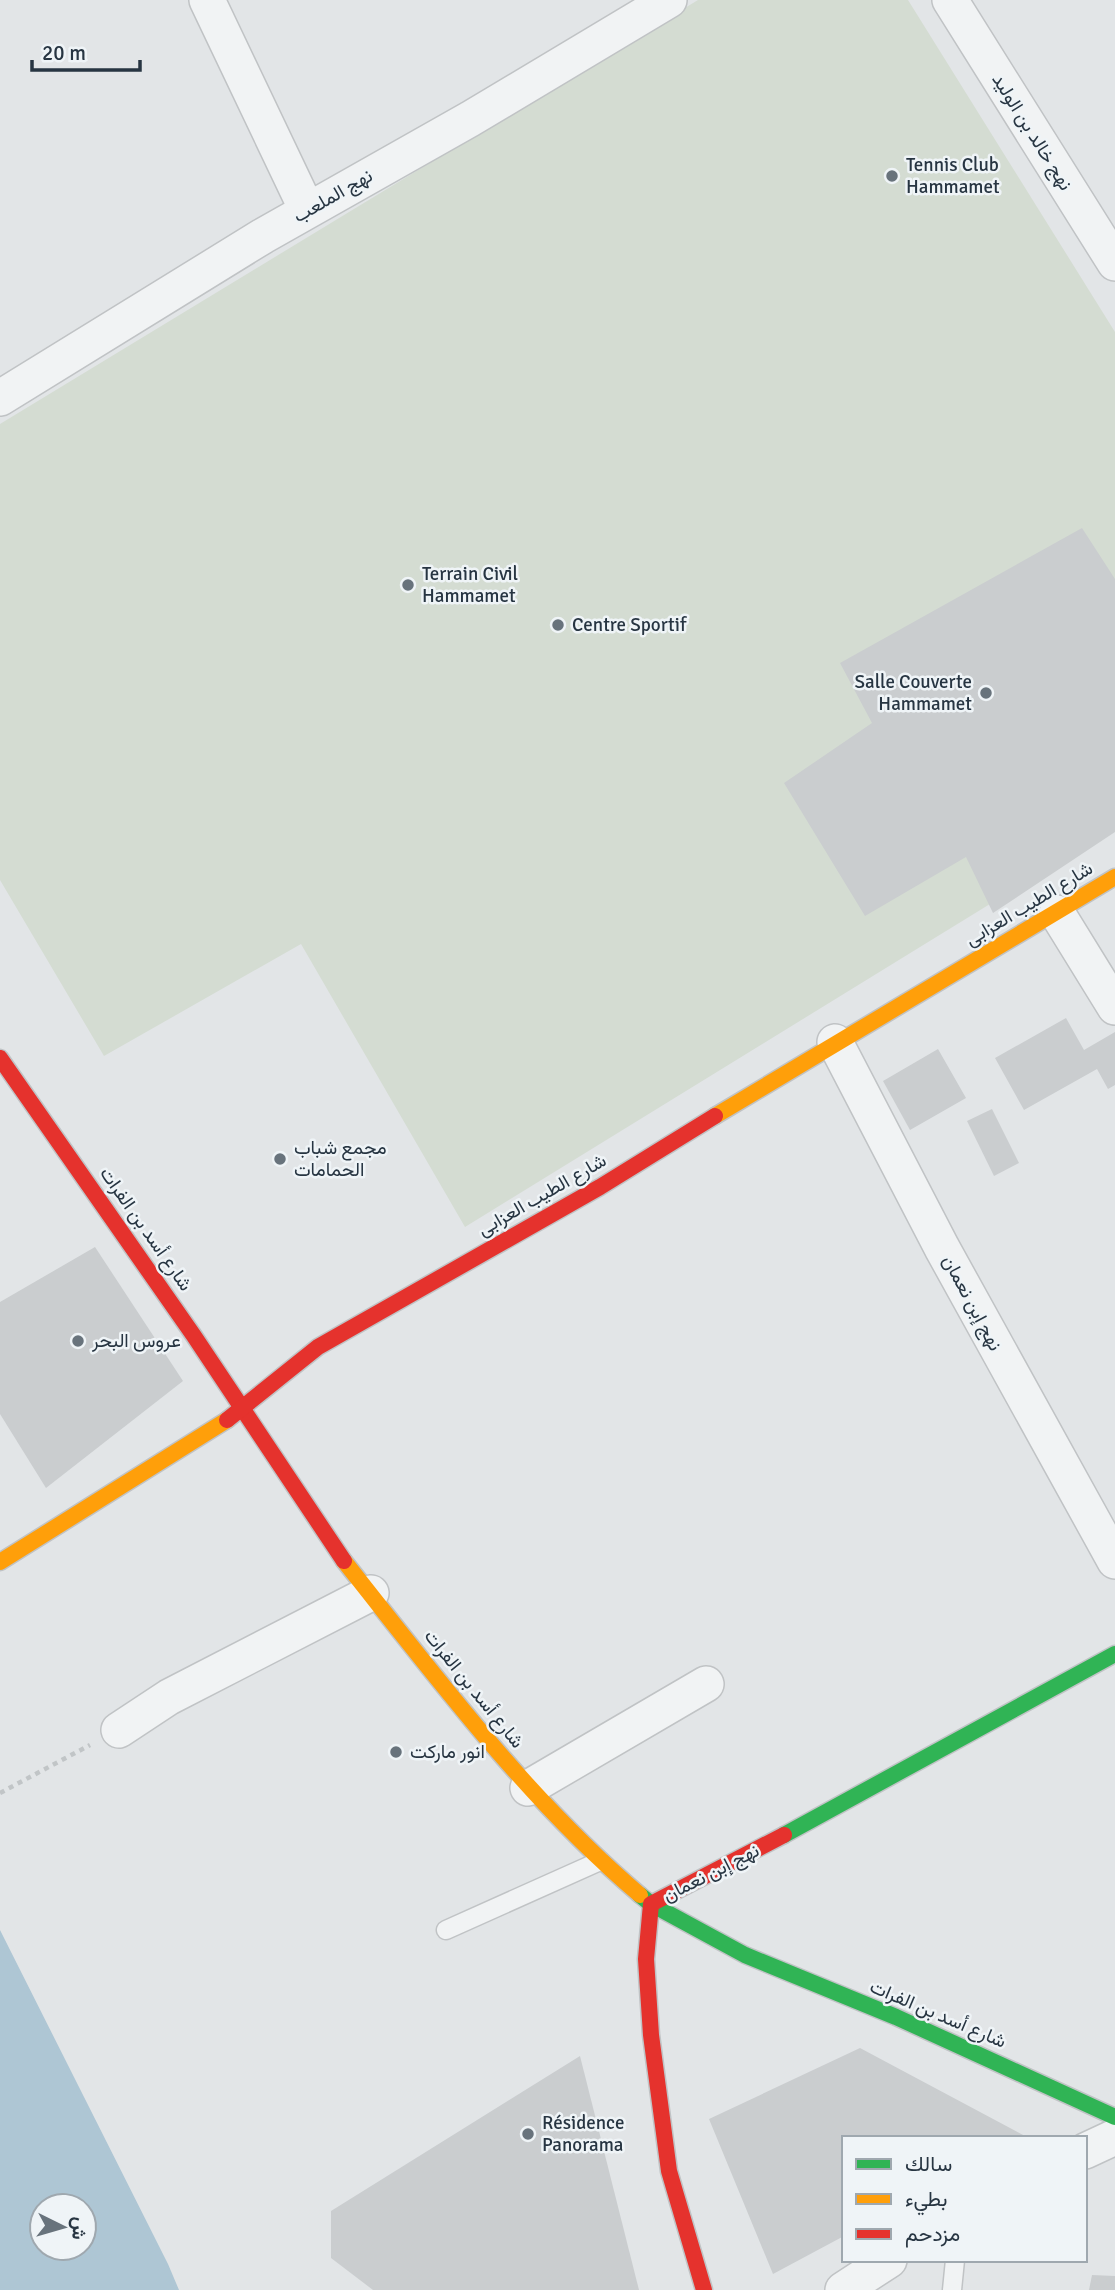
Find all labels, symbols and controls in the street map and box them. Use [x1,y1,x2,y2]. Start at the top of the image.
scale bar [32,28,140,72]
text: 20 m [42,40,86,66]
street label: نهج خالد بن الوليد [985,69,1078,196]
place label: Tennis Club Hammamet [906,153,1000,199]
street label: نهج الملعب [289,164,377,229]
marker: Tennis Club Hammamet [884,168,900,184]
place label: Terrain Civil Hammamet [422,562,518,608]
marker: Terrain Civil Hammamet [400,577,416,593]
place label: Centre Sportif [572,613,688,637]
marker: Centre Sportif [550,617,566,633]
place label: Salle Couverte Hammamet [854,670,972,716]
marker: Salle Couverte Hammamet [978,685,994,701]
street label: شارع الطيب العزابى [961,856,1097,952]
place label: مجمع شباب الحمامات [294,1136,387,1182]
street label: شارع الطيب العزابى [473,1148,611,1242]
marker: مجمع شباب الحمامات [272,1151,288,1167]
street label: شارع أسد بن الفرات [94,1162,198,1296]
street label: نهج إبن نعمان [936,1251,1007,1355]
place label: عروس البحر [91,1329,181,1353]
marker: عروس البحر [70,1333,86,1349]
street label: شارع أسد بن الفرات [419,1625,529,1753]
place label: انور ماركت [410,1740,485,1764]
marker: انور ماركت [388,1744,404,1760]
street label: نهج إبن نعمان [659,1838,764,1908]
street label: شارع أسد بن الفرات [866,1974,1010,2054]
place label: Résidence Panorama [542,2111,624,2157]
marker: Résidence Panorama [520,2126,536,2142]
legend [842,2136,1087,2262]
text: سالك [905,2151,952,2177]
text: بطيء [905,2186,948,2216]
north arrow [28,2192,98,2262]
text: ش [66,2216,92,2241]
text: مزدحم [905,2221,960,2248]

